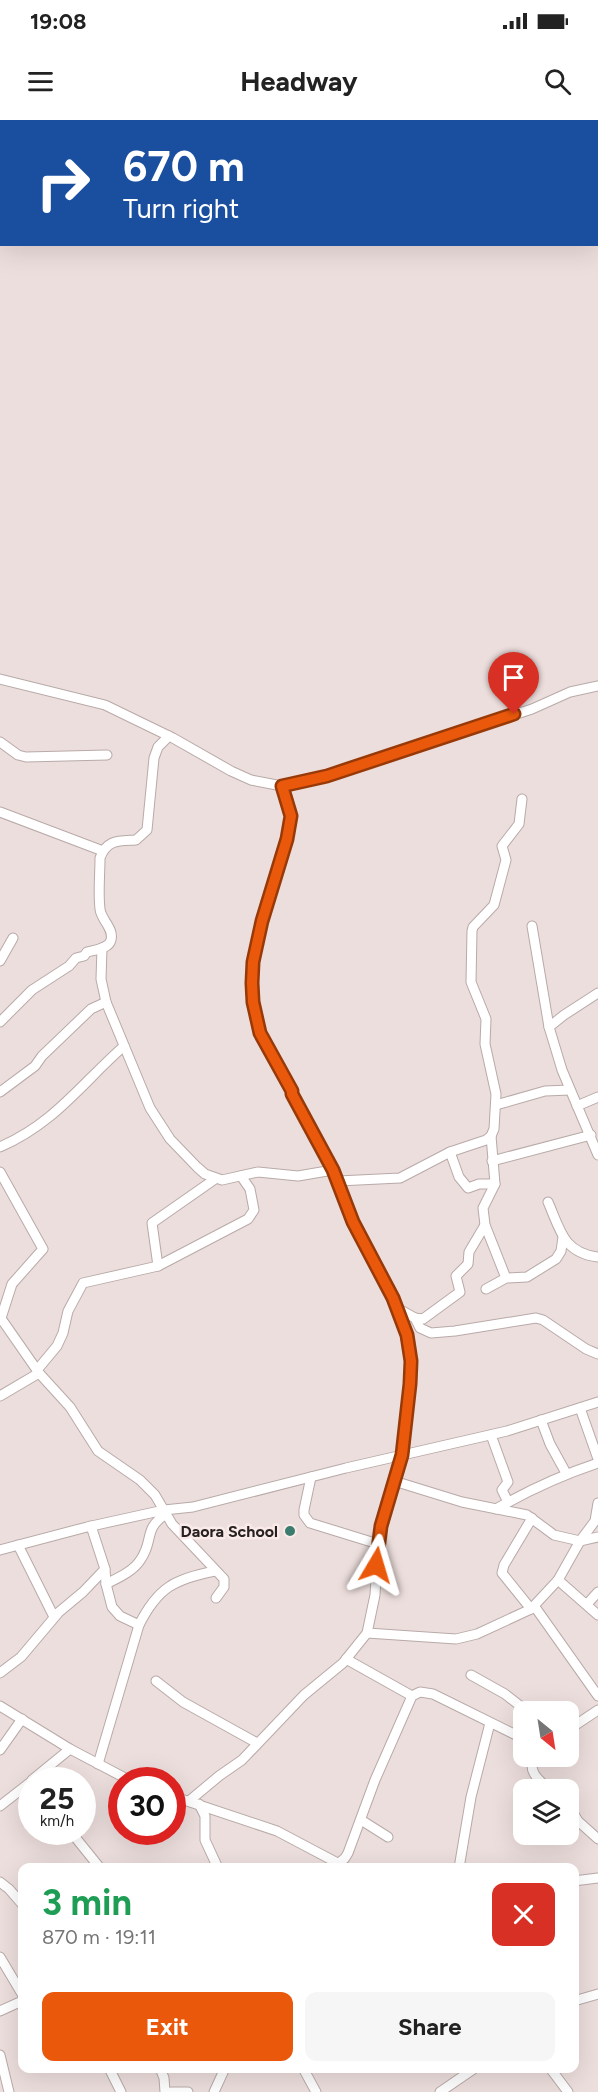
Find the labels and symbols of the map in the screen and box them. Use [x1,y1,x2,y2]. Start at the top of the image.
pin [488,652,539,714]
place label: Daora School [180,1522,278,1541]
marker: Daora School [283,1524,297,1538]
position arrow [344,1533,408,1597]
north arrow [513,1701,579,1767]
speed limit sign: 30 [108,1767,186,1845]

